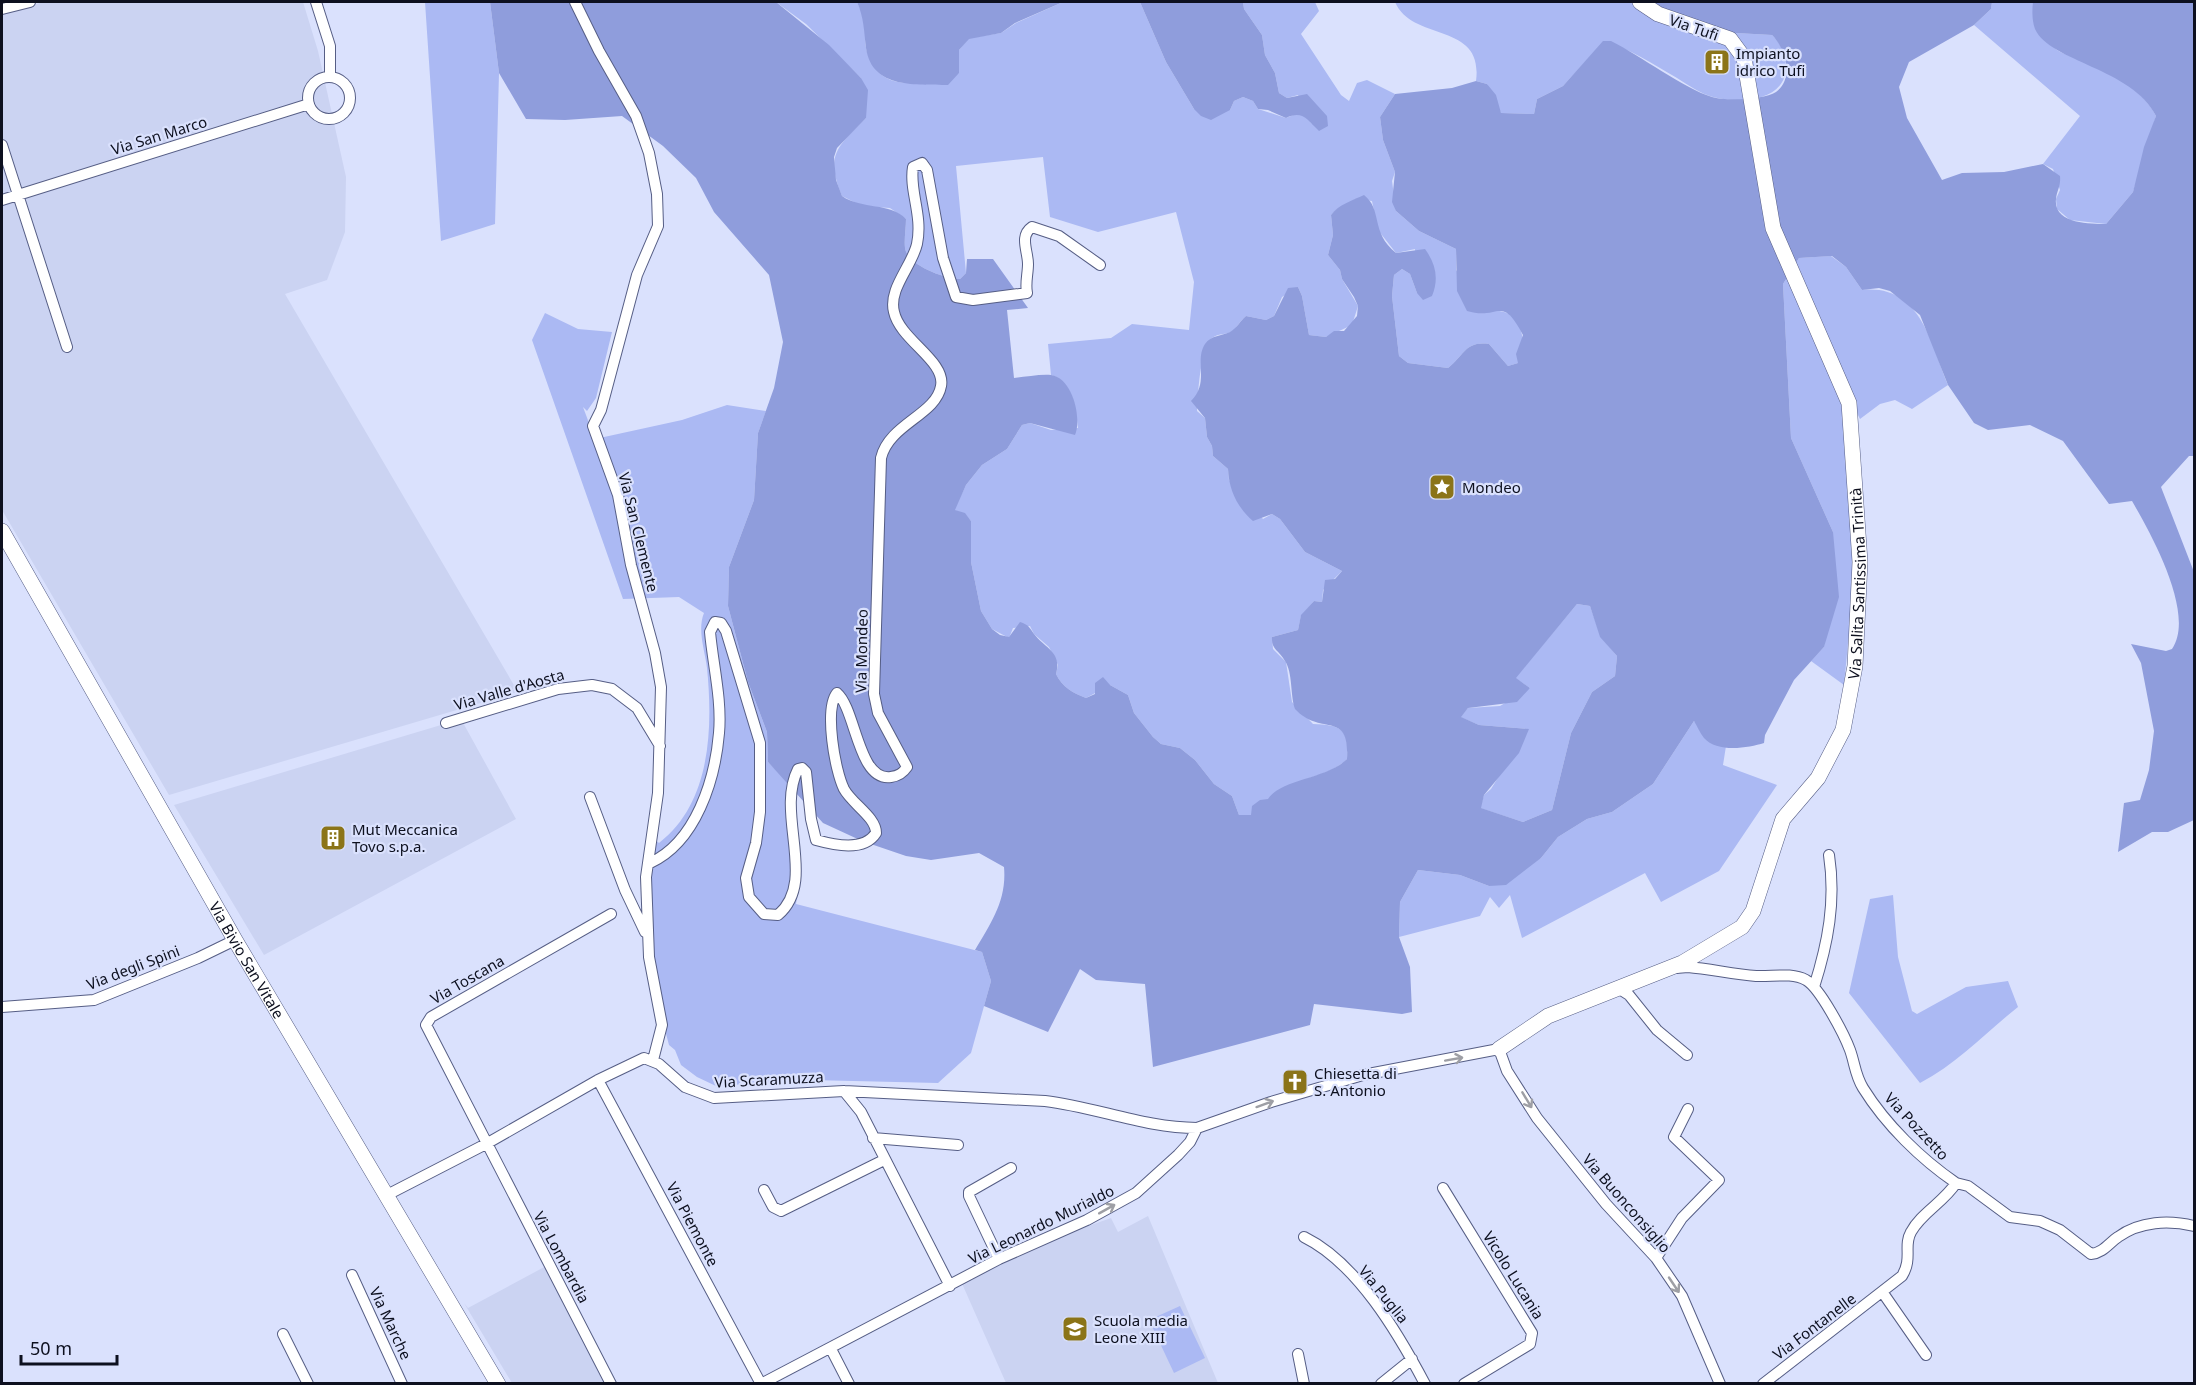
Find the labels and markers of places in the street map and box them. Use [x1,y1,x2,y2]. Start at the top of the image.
place label: Impianto idrico Tufi [1736,43,1805,80]
building icon: Impianto idrico Tufi [1702,47,1732,77]
place icon: Mondeo [1427,472,1457,502]
place label: Mondeo [1462,477,1521,497]
place label: Mut Meccanica Tovo s.p.a. [352,819,458,856]
building icon: Mut Meccanica Tovo s.p.a. [318,823,348,853]
place label: Chiesetta di S. Antonio [1314,1063,1397,1100]
church icon: Chiesetta di S. Antonio [1280,1067,1310,1097]
place label: Scuola media Leone XIII [1094,1310,1188,1347]
school or university icon: Scuola media Leone XIII [1060,1314,1090,1344]

